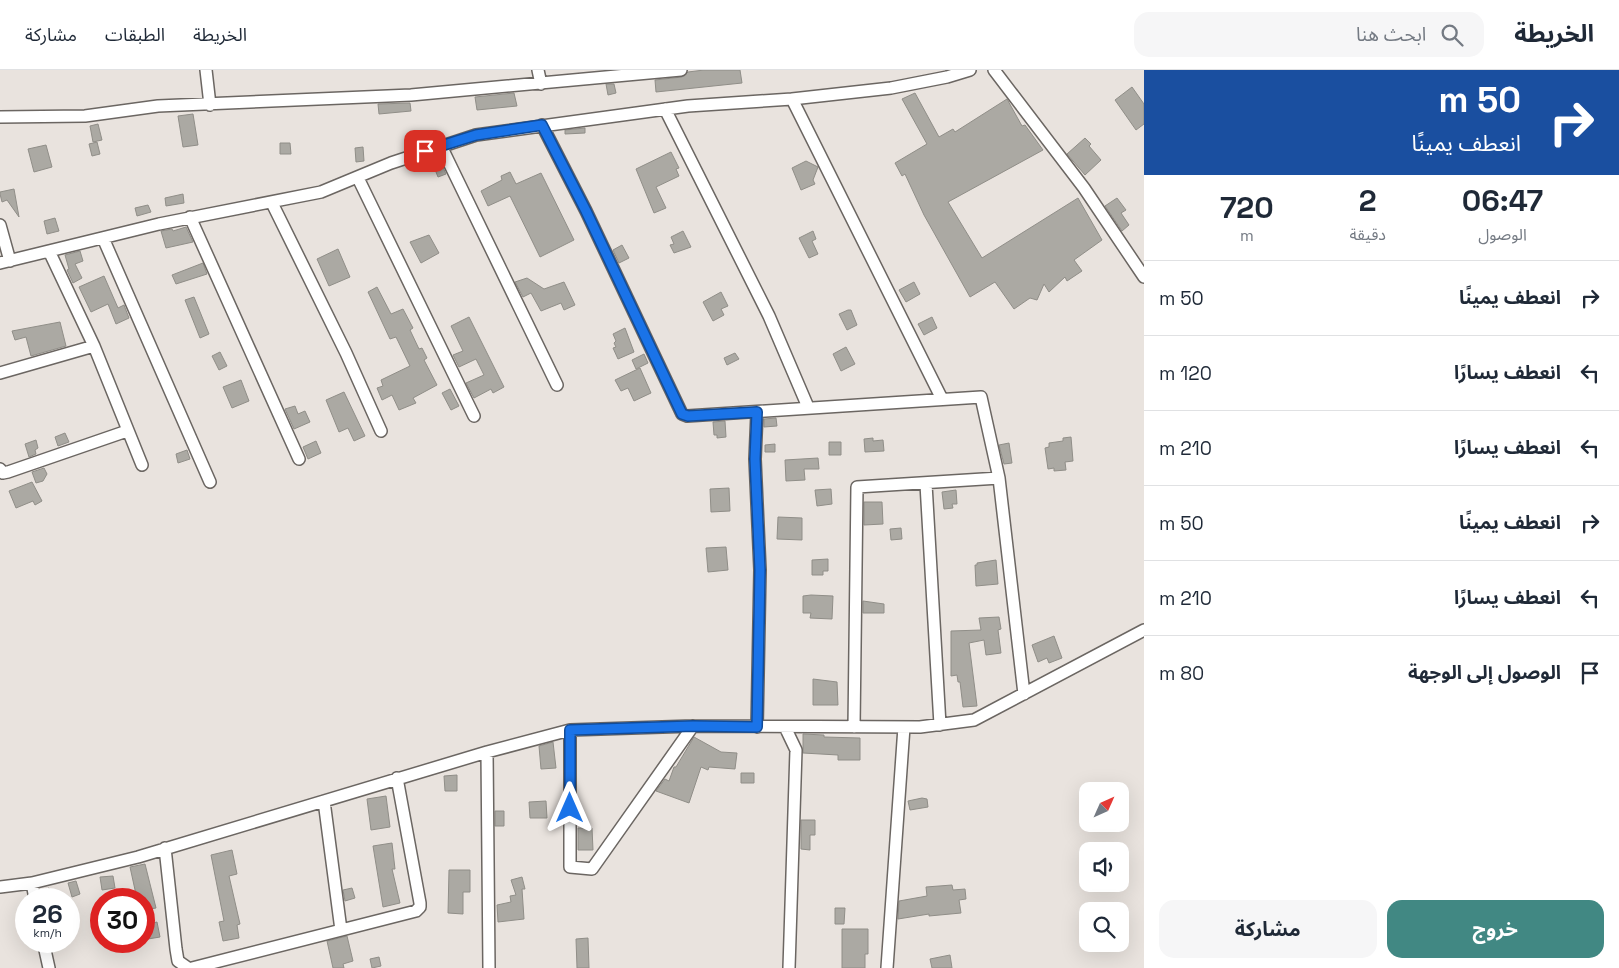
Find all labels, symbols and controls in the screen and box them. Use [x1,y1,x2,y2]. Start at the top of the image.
search box [1134,12,1484,57]
text: الخريطة [1514,18,1594,49]
icon: search [1438,21,1466,49]
text: ابحث هنا [1356,22,1426,47]
text: مشاركة [25,23,77,46]
text: الطبقات [105,23,165,46]
text: الخريطة [193,23,247,46]
text: 50 m [1439,78,1521,122]
icon: right [1539,90,1604,155]
text: انعطف يمينًا [1412,129,1521,157]
pin [404,130,446,172]
icon: arrive [411,137,439,165]
text: 2 [1359,181,1377,220]
text: 06:47 [1462,181,1543,220]
text: 720 [1220,188,1274,227]
text: دقيقة [1349,224,1386,245]
text: الوصول [1478,224,1527,245]
text: m [1240,225,1254,246]
icon: right [1576,284,1604,312]
text: انعطف يمينًا [1459,285,1561,310]
text: 50 m [1159,286,1204,311]
icon: left [1576,359,1604,387]
text: انعطف يسارًا [1454,360,1561,385]
text: 120 m [1159,361,1212,386]
icon: left [1576,434,1604,462]
text: انعطف يسارًا [1454,435,1561,460]
text: 210 m [1159,436,1212,461]
icon: right [1576,509,1604,537]
text: انعطف يمينًا [1459,510,1561,535]
text: 50 m [1159,511,1204,536]
icon: left [1576,584,1604,612]
text: انعطف يسارًا [1454,585,1561,610]
text: 210 m [1159,586,1212,611]
icon: arrive [1576,659,1604,687]
text: الوصول إلى الوجهة [1408,660,1561,685]
text: 80 m [1159,661,1204,686]
position arrow [543,781,595,833]
north arrow [1079,782,1129,832]
map controls [1079,782,1129,952]
button: sound [1079,842,1129,892]
speed limit sign: 30 [90,888,155,953]
text: 26 [32,898,63,930]
button: مشاركة [1159,900,1377,958]
button: خروج [1387,900,1604,958]
button: search [1079,902,1129,952]
text: km/h [33,925,62,941]

